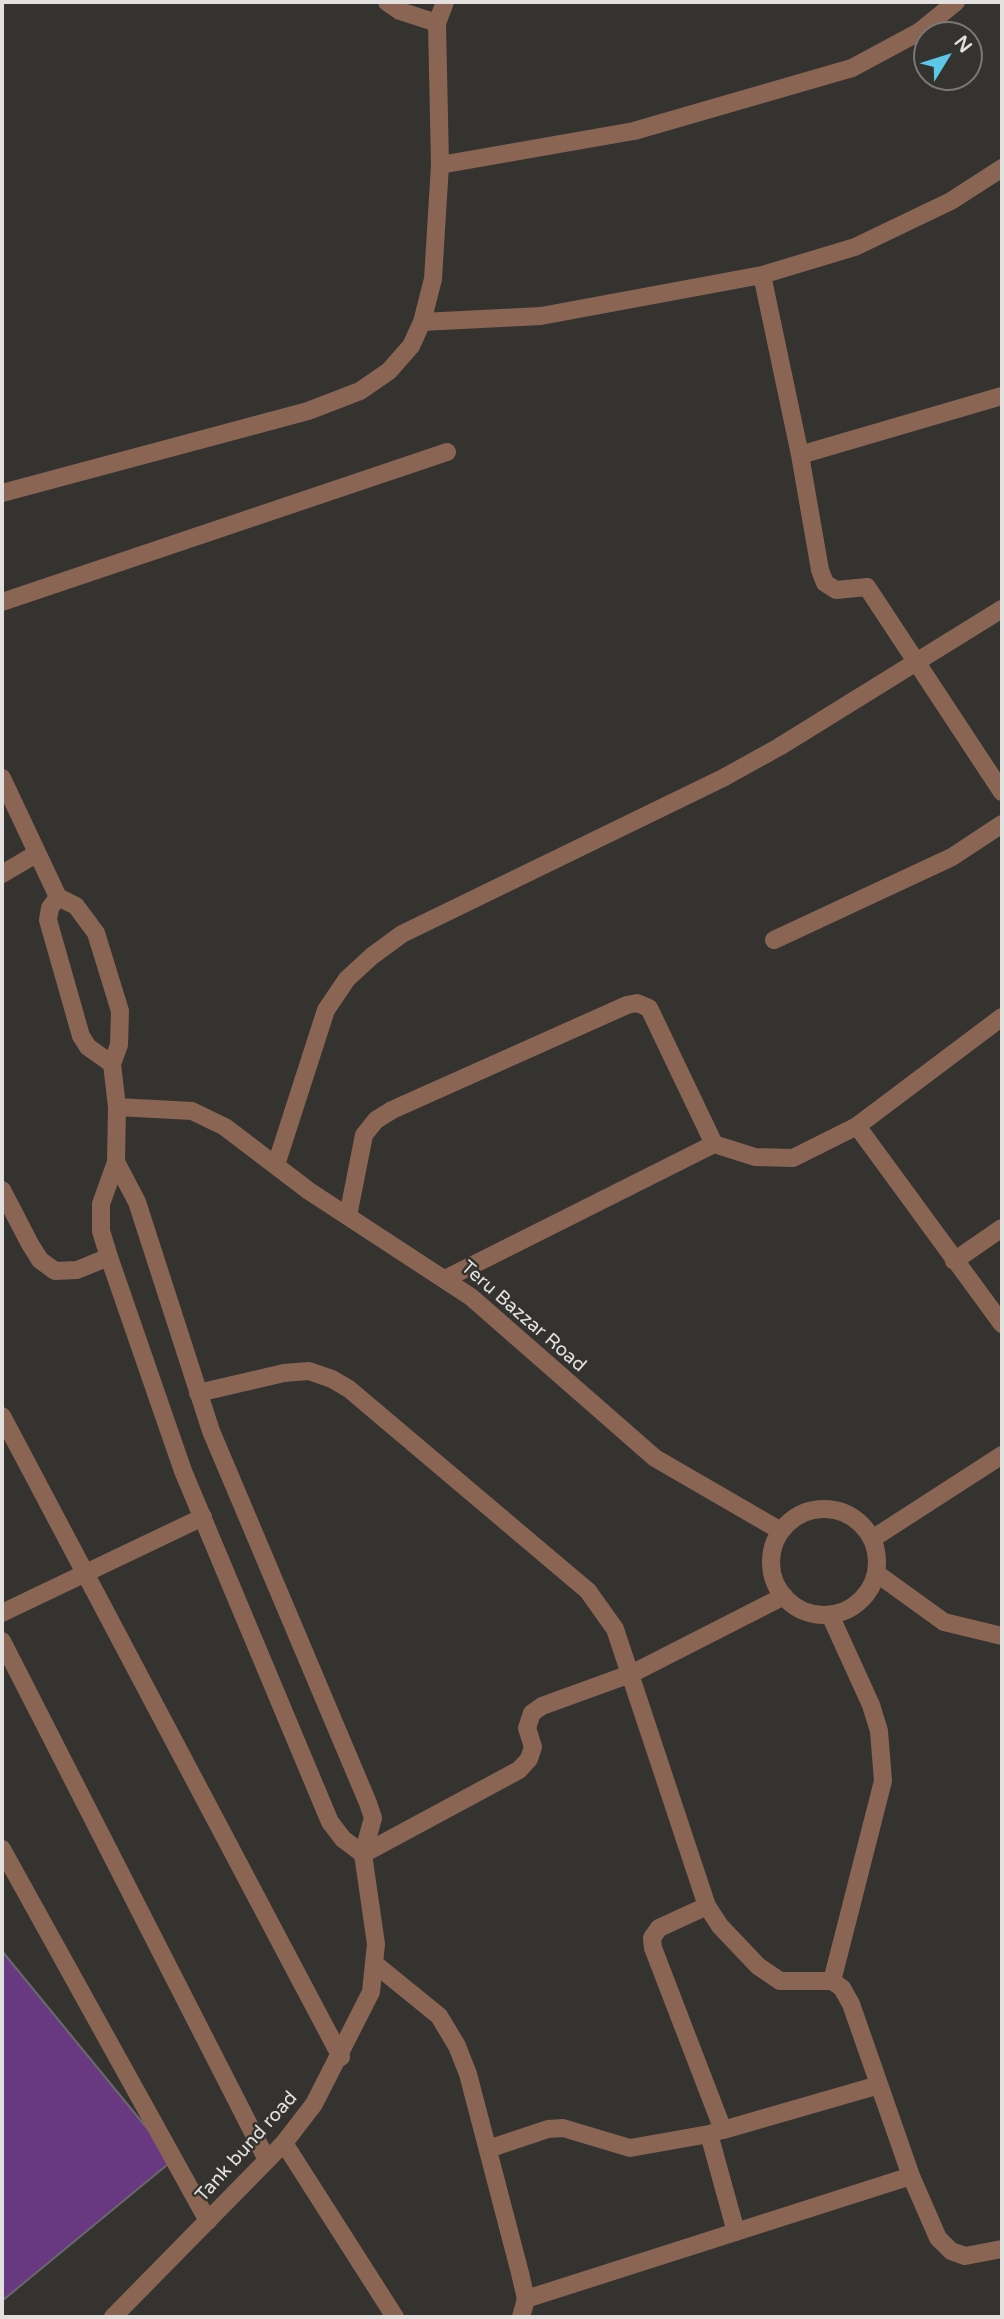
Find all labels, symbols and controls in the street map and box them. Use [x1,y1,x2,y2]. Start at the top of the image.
north arrow [913,21,983,91]
text: N [950,32,976,57]
street label: Teru Bazzar Road [456,1256,590,1378]
street label: Tank bund road [191,2087,303,2207]

